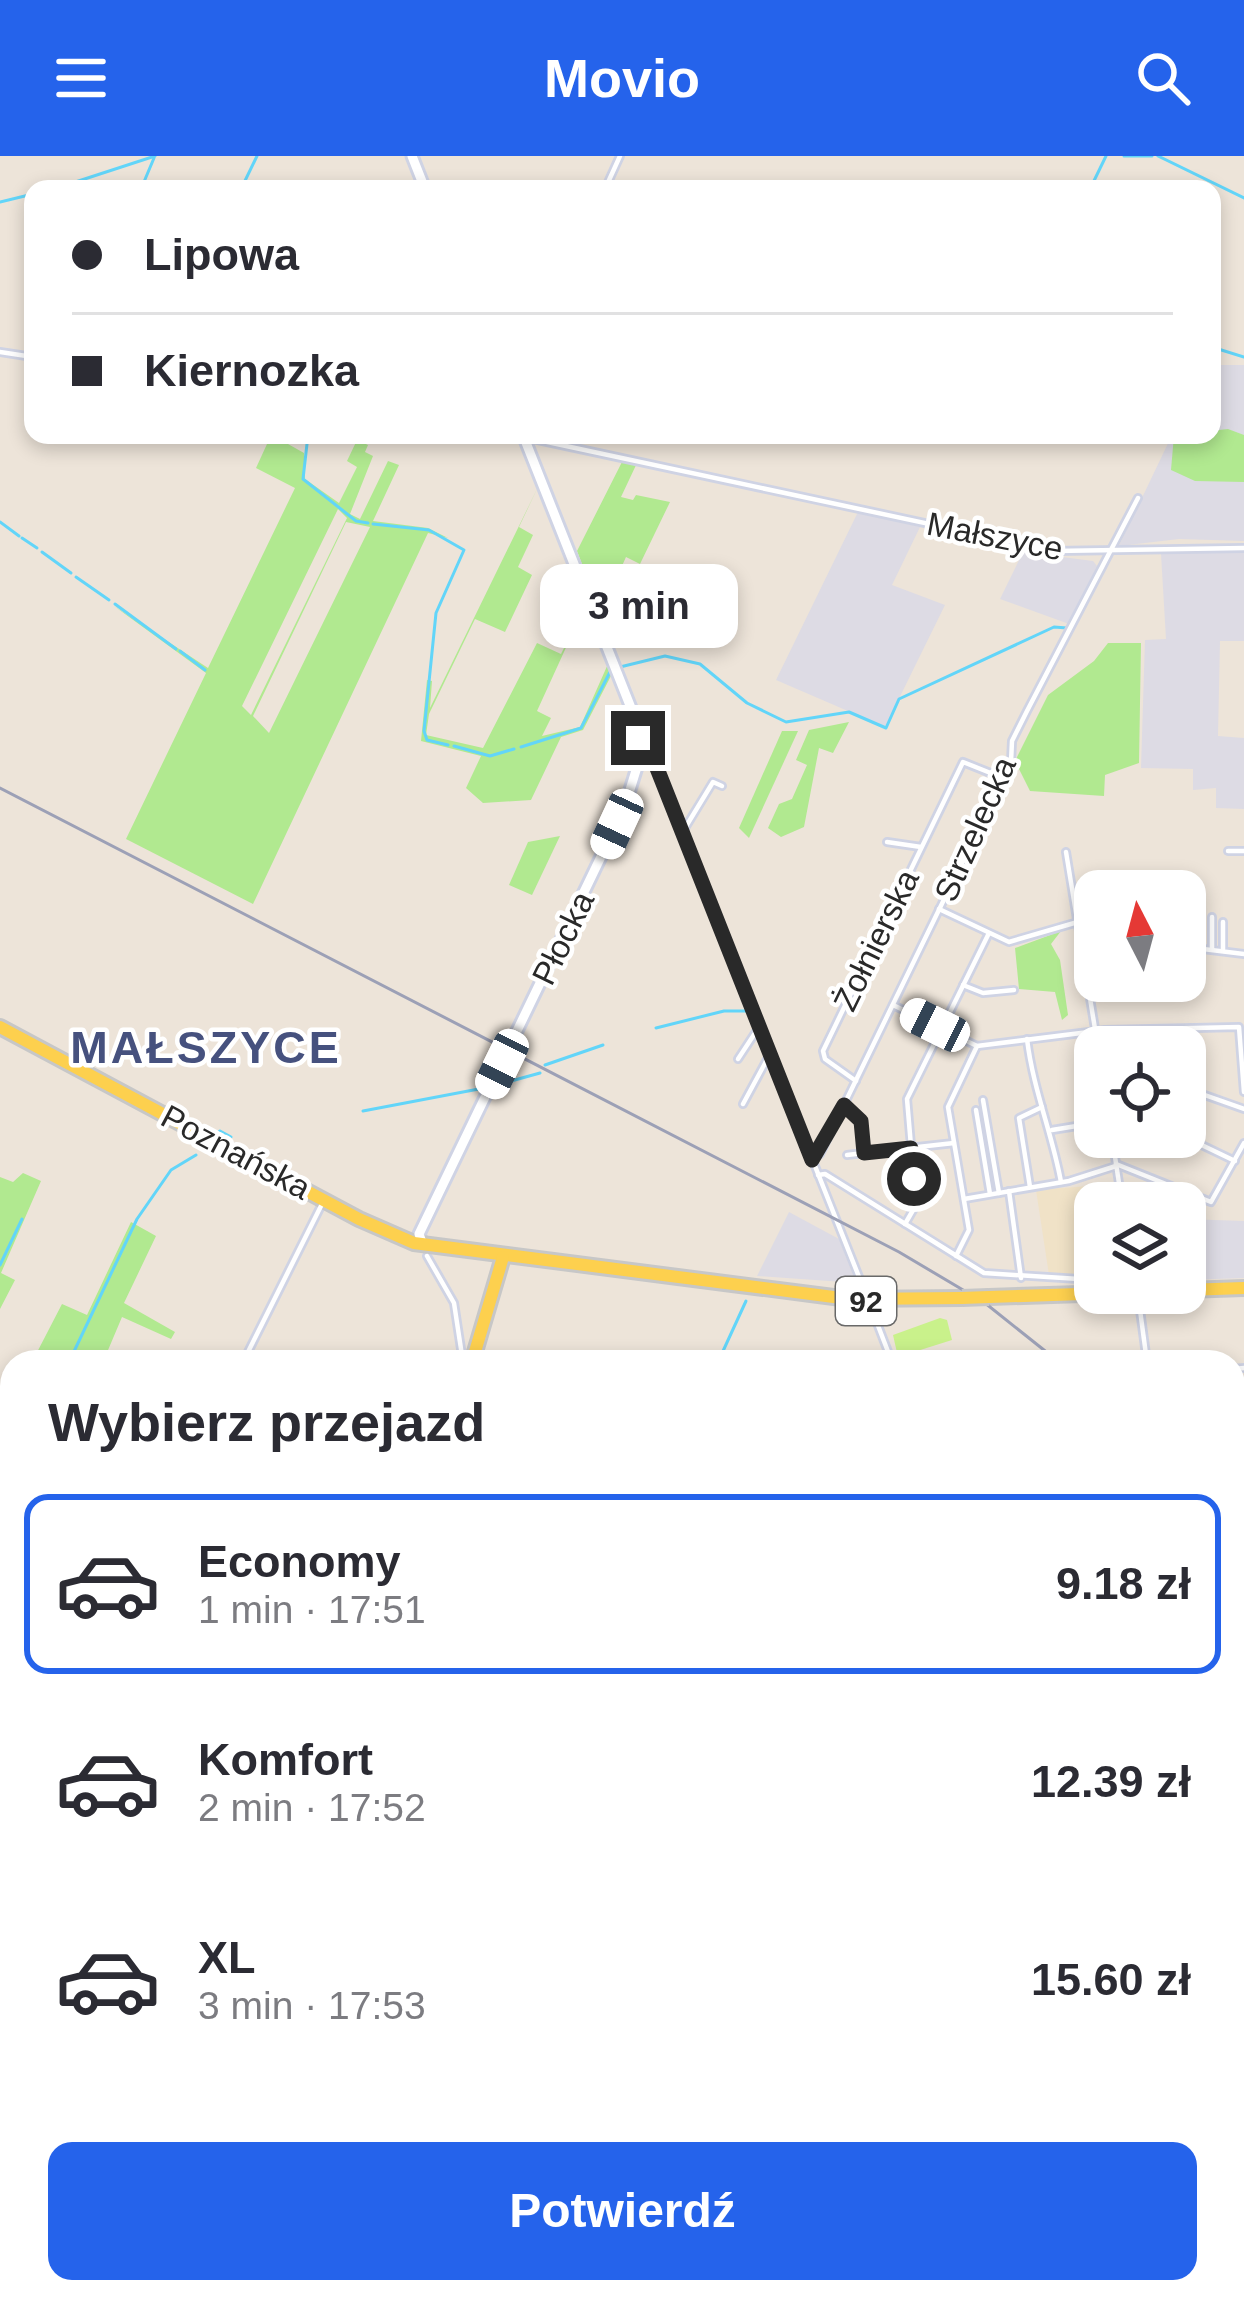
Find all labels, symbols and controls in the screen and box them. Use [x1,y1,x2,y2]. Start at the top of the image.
icon: menu [48,45,114,111]
icon: search [1130,45,1196,111]
text: Movio [544,48,700,108]
text: Lipowa [144,229,299,280]
text: Kiernozka [144,345,359,396]
street label: Małszyce [924,505,1066,567]
callout: 3 min [539,564,737,648]
text: 3 min [588,584,690,627]
route end [611,711,665,765]
street label: Strzelecka [927,751,1023,907]
car [585,784,649,864]
street label: Żołnierska [826,863,926,1017]
north arrow [1074,870,1206,1002]
map controls [1074,870,1206,1314]
street label: Płocka [525,885,602,991]
car [895,993,975,1057]
district label: MAŁSZYCE [70,1022,342,1073]
car [470,1024,534,1104]
button: locate [1074,1026,1206,1158]
street label: Poznańska [155,1097,317,1207]
route start [887,1152,941,1206]
button: layers [1074,1182,1206,1314]
road number: 92 [836,1277,896,1325]
text: Wybierz przejazd [48,1392,485,1452]
icon: car [54,1530,162,1638]
text: Economy [198,1536,401,1587]
text: 9.18 zł [1056,1558,1191,1609]
text: 1 min · 17:51 [198,1588,426,1631]
icon: car [54,1728,162,1836]
text: Komfort [198,1734,373,1785]
text: 12.39 zł [1031,1756,1191,1807]
text: 2 min · 17:52 [198,1786,426,1829]
icon: car [54,1926,162,2034]
text: XL [198,1932,256,1983]
text: 15.60 zł [1031,1954,1191,2005]
text: 3 min · 17:53 [198,1984,426,2027]
button: Potwierdź [48,2142,1197,2280]

